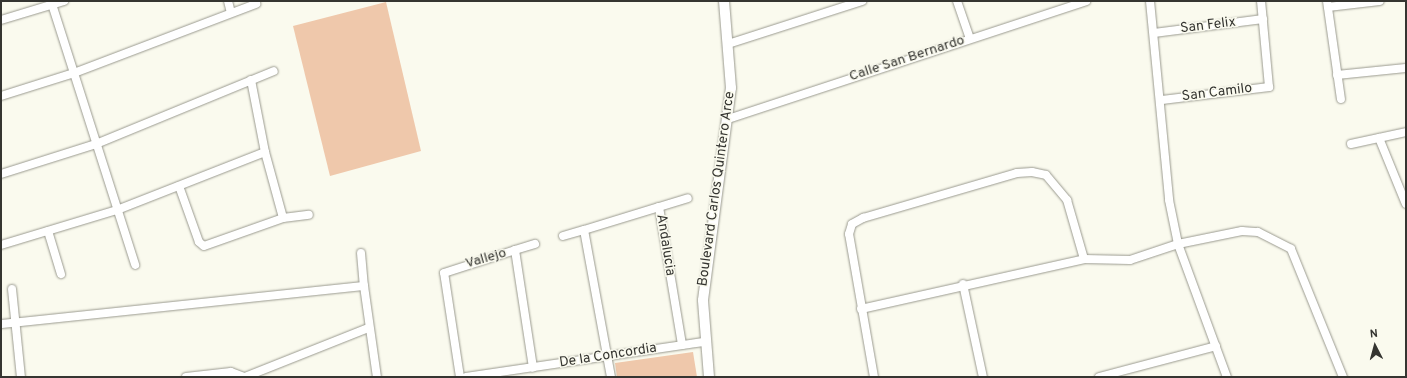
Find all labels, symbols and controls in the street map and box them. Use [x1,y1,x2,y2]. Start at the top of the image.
street label: San Felix [1179,14,1237,38]
street label: Calle San Bernardo [847,32,967,86]
street label: San Camilo [1181,80,1253,106]
street label: Boulevard Carlos Quintero Arce [695,90,739,288]
street label: Andalucia [652,213,678,277]
street label: Vallejo [464,245,508,273]
north arrow [1355,326,1395,366]
text: N [1369,327,1378,341]
street label: De la Concordia [558,340,658,372]

